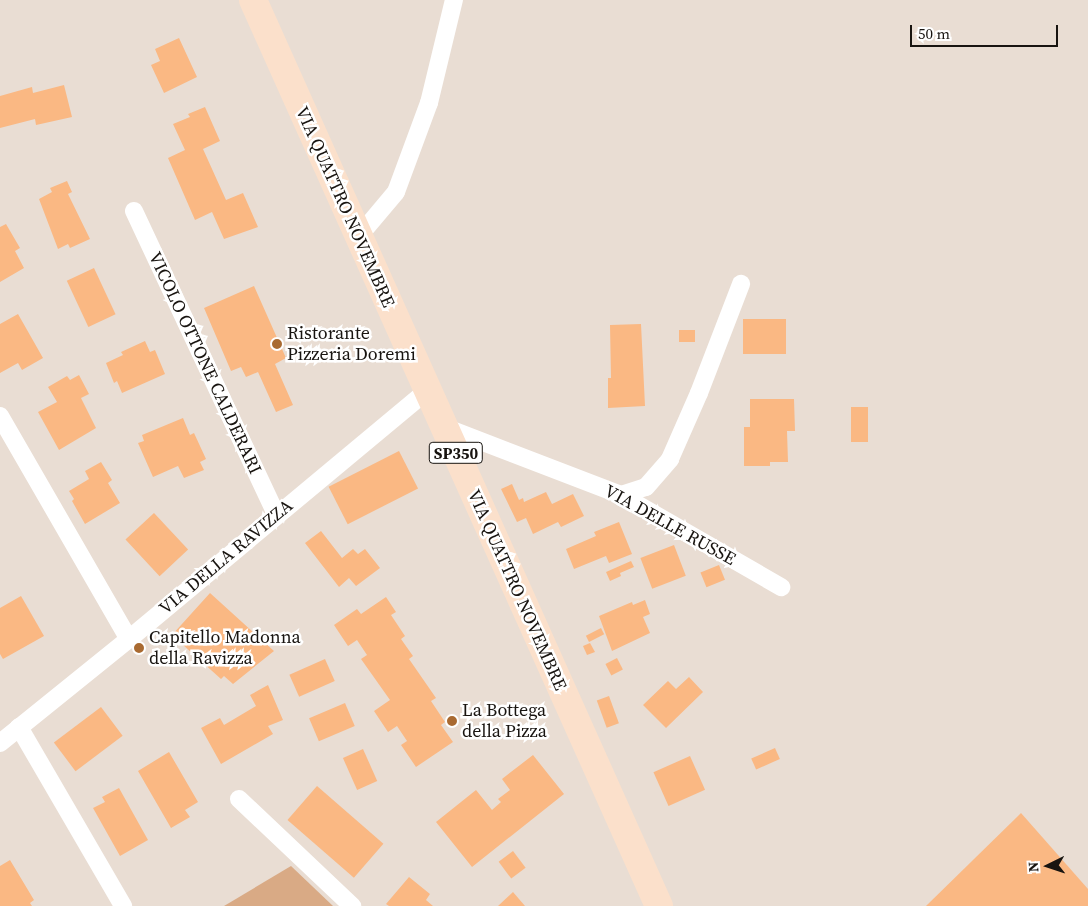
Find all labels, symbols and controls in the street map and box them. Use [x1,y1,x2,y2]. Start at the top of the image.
scale bar [913,15,1060,47]
text: 50 m [918,23,950,44]
street label: VIA QUATTRO NOVEMBRE [291,103,399,311]
street label: VICOLO OTTONE CALDERARI [144,248,266,478]
place label: Ristorante Pizzeria Doremi [287,323,416,366]
marker: Ristorante Pizzeria Doremi [271,338,283,350]
road number: SP350 [428,439,484,466]
street label: VIA DELLE RUSSE [601,480,739,570]
street label: VIA QUATTRO NOVEMBRE [463,486,571,694]
street label: VIA DELLA RAVIZZA [155,495,297,619]
place label: Capitello Madonna della Ravizza [149,627,301,670]
marker: Capitello Madonna della Ravizza [133,642,145,654]
place label: La Bottega della Pizza [462,700,547,742]
marker: La Bottega della Pizza [446,715,458,727]
north arrow [1023,841,1073,891]
text: N [1023,861,1043,873]

